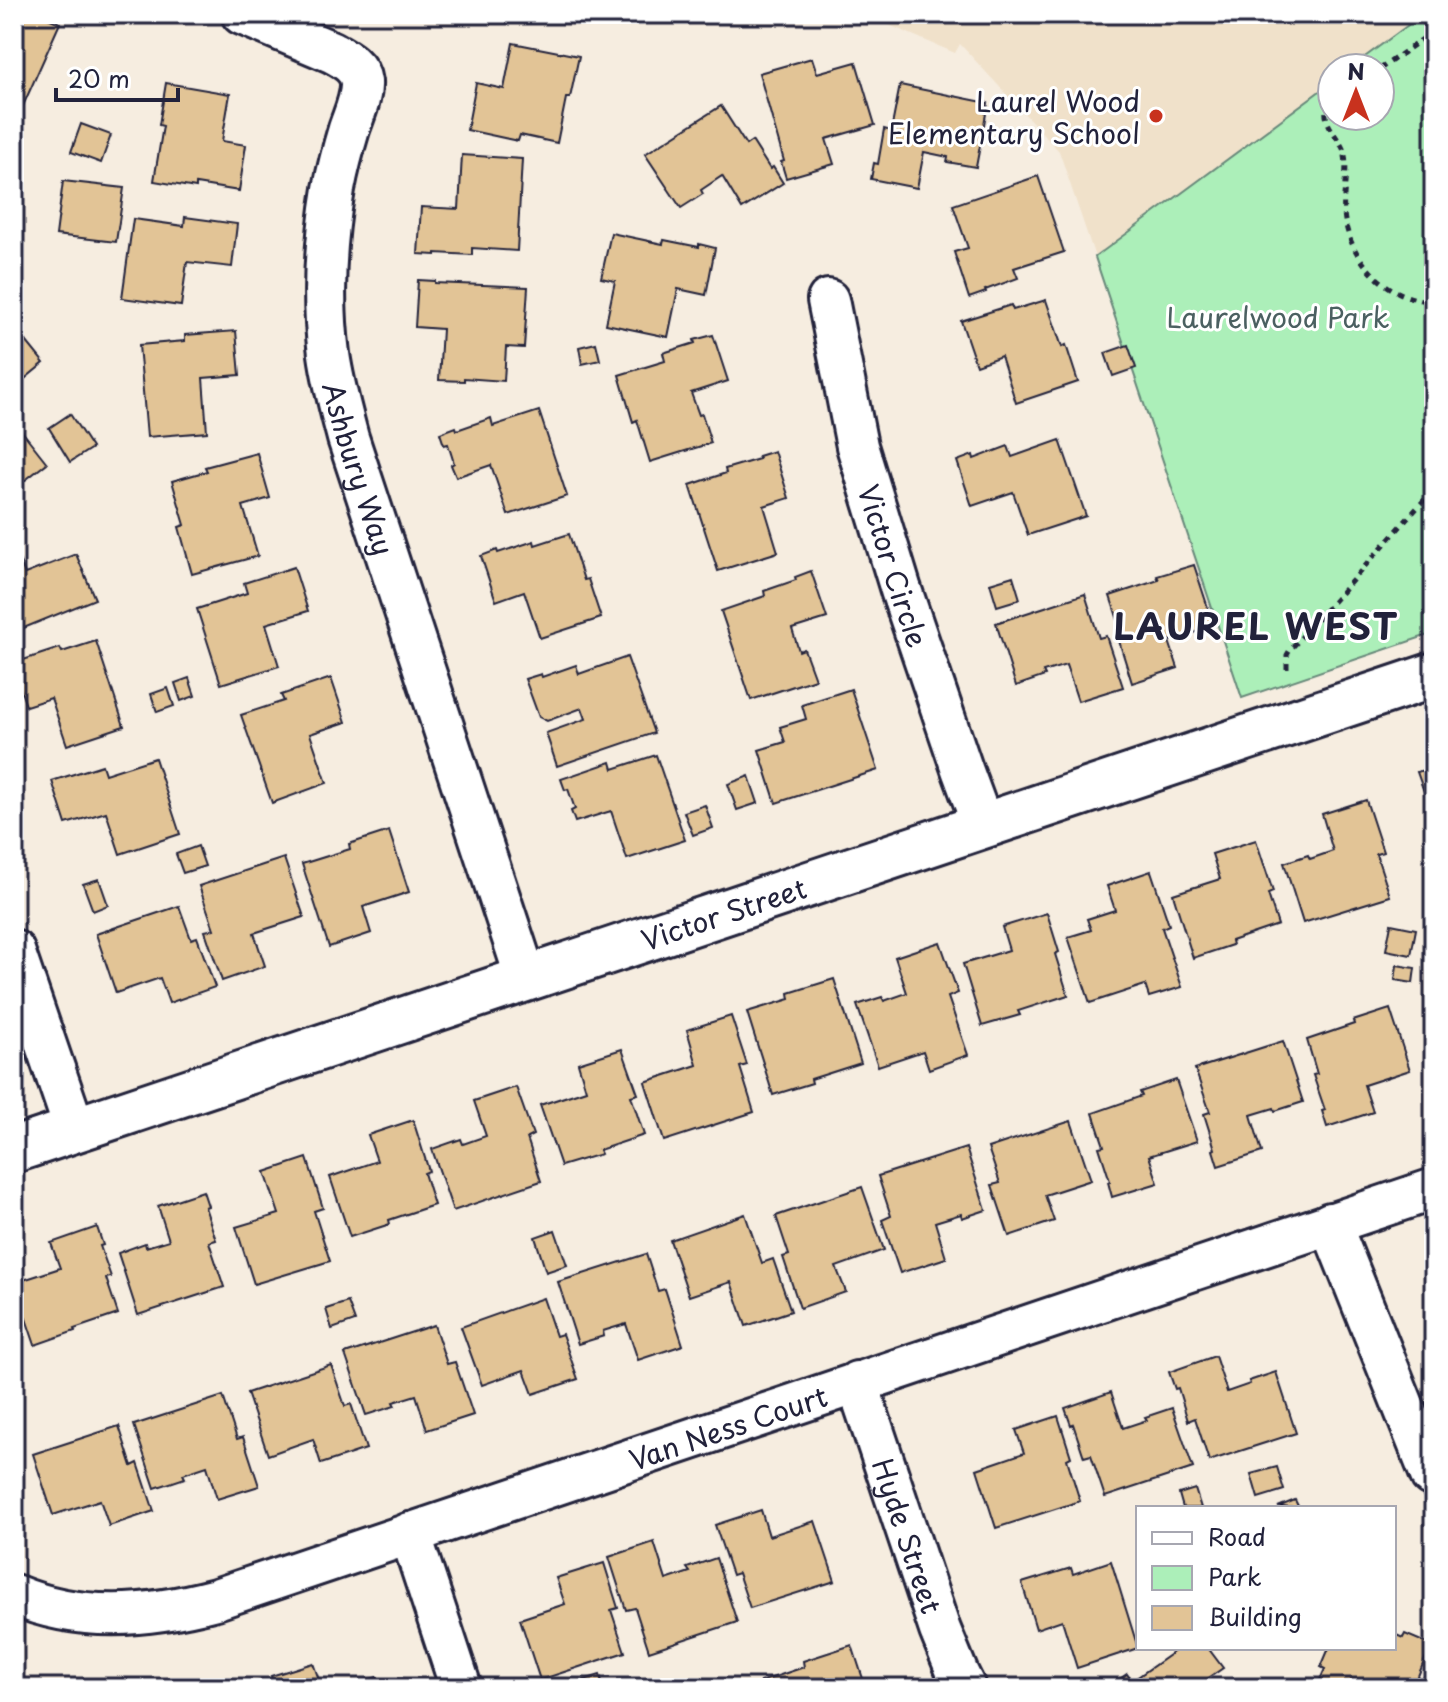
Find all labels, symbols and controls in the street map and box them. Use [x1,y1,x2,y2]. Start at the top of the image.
scale bar [56,52,178,102]
north arrow [1316,52,1396,132]
text: N [1347,54,1365,87]
text: 20 m [68,60,130,96]
place label: Laurel Wood Elementary School [888,79,1140,154]
marker: Laurel Wood Elementary School [1147,107,1165,125]
park label: Laurelwood Park [1166,295,1390,338]
street label: Ashbury Way [313,378,407,560]
street label: Victor Circle [848,479,940,653]
district label: LAUREL WEST [1113,598,1399,652]
street label: Victor Street [635,865,812,960]
street label: Van Ness Court [623,1373,833,1480]
street label: Hyde Street [862,1452,954,1619]
legend [1136,1506,1396,1650]
text: Road [1208,1518,1266,1554]
text: Park [1208,1558,1262,1594]
text: Building [1208,1598,1302,1634]

